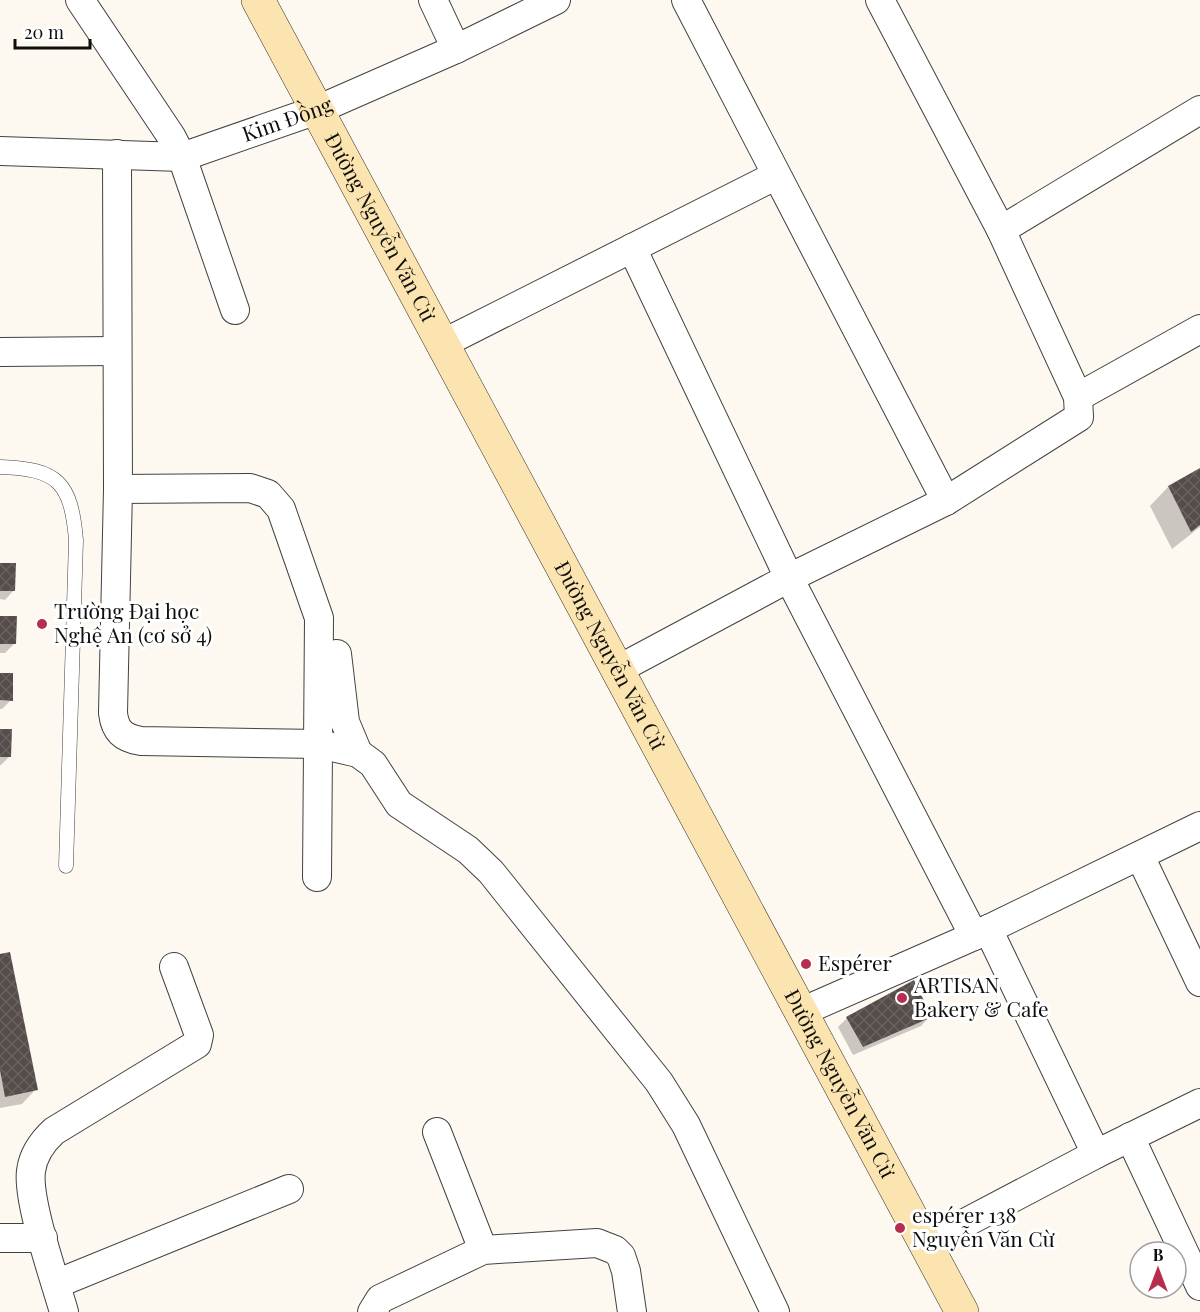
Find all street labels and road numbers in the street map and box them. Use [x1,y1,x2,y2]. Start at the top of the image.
street label: Kim Đồng [238,89,336,147]
street label: Đường Nguyễn Văn Cừ [320,127,444,326]
street label: Đường Nguyễn Văn Cừ [549,555,674,755]
street label: Đường Nguyễn Văn Cừ [779,984,904,1183]

